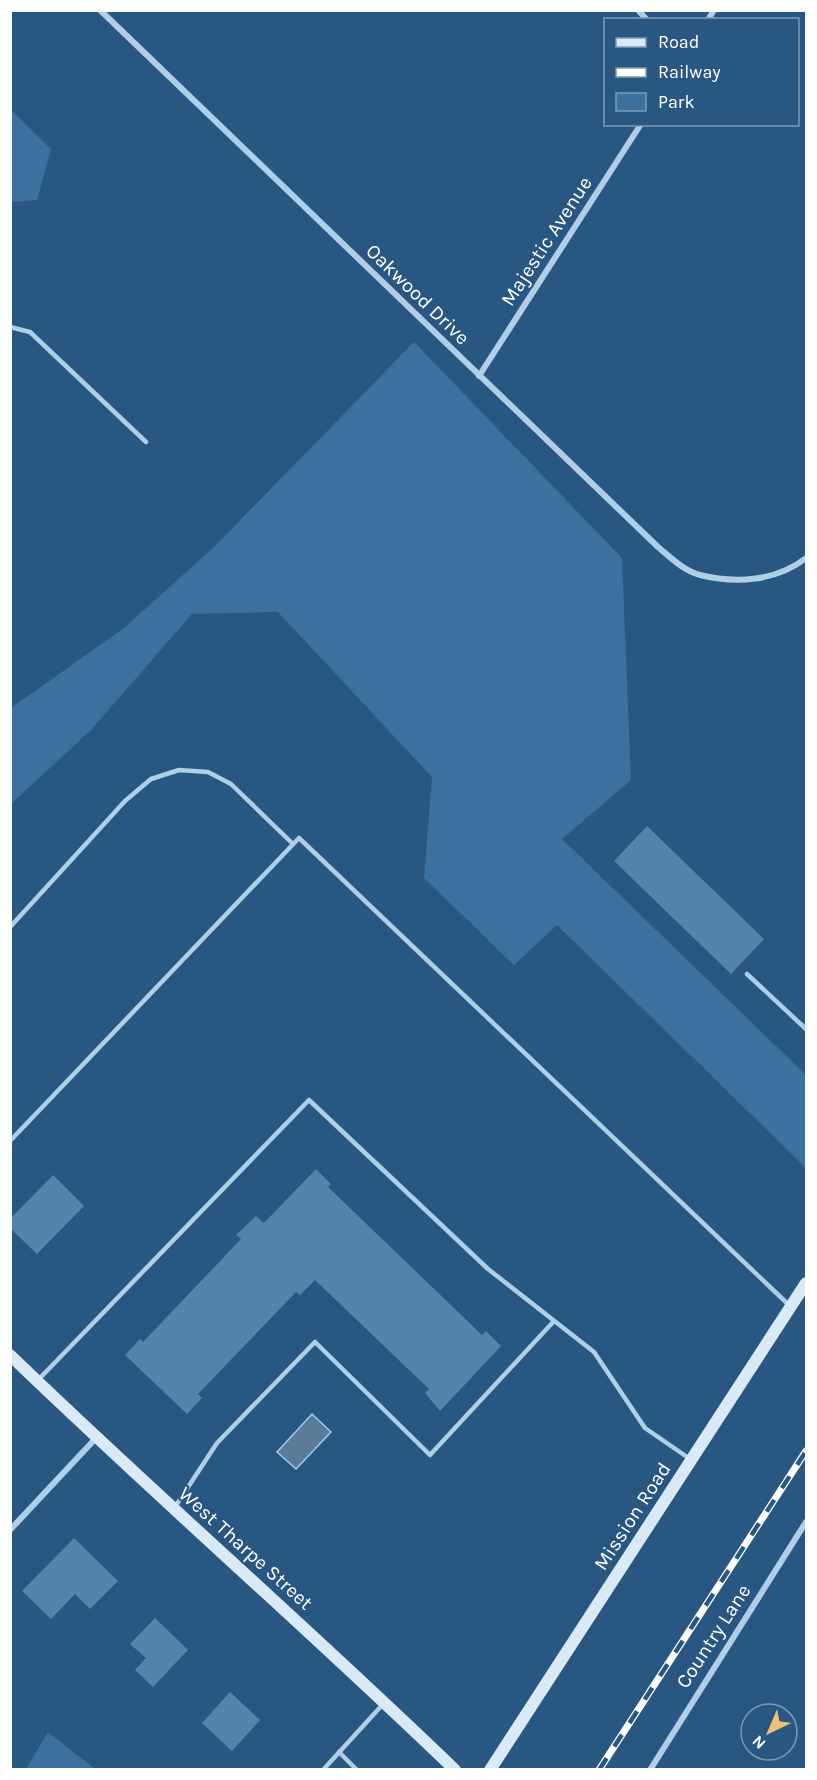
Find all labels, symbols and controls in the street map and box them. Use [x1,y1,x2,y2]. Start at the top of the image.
legend [604,18,799,126]
text: Road [658,31,699,53]
text: Railway [658,61,721,83]
text: Park [658,91,695,113]
street label: Majestic Avenue [496,172,597,310]
street label: Oakwood Drive [361,239,474,349]
street label: Mission Road [589,1458,676,1574]
street label: West Tharpe Street [174,1482,318,1615]
street label: Country Lane [671,1580,755,1692]
north arrow [739,1702,799,1762]
text: N [748,1732,770,1753]

